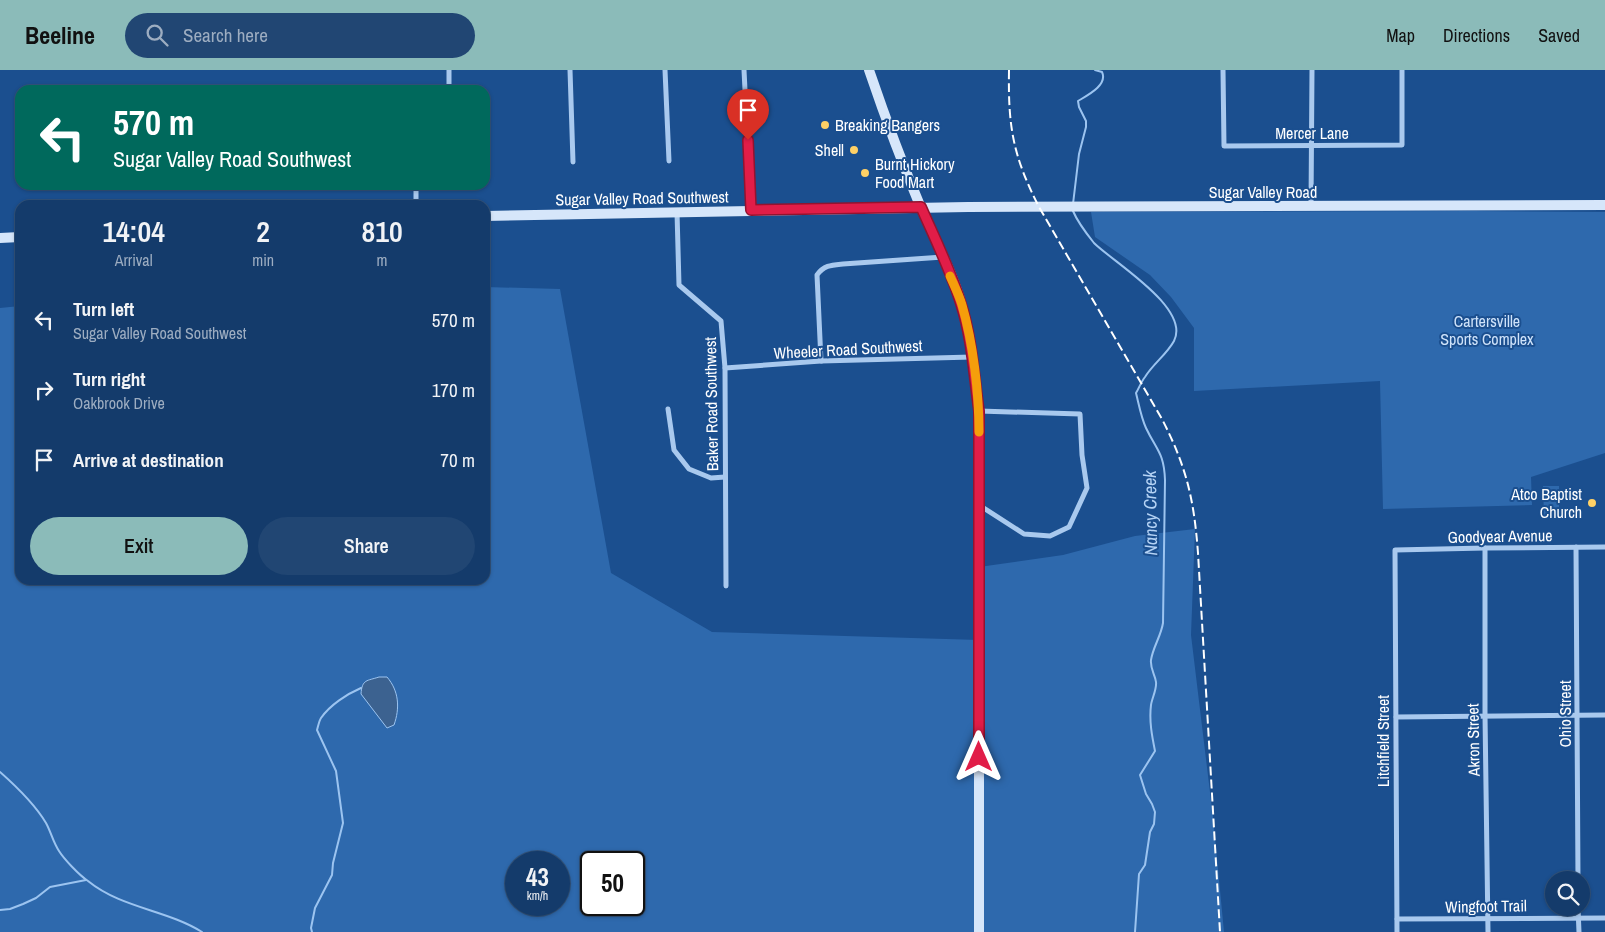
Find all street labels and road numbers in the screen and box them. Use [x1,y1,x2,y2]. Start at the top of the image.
street label: Mercer Lane [1275,122,1349,144]
street label: Sugar Valley Road [1209,181,1317,203]
street label: Sugar Valley Road Southwest [555,185,729,211]
street label: Wheeler Road Southwest [773,334,923,364]
street label: Baker Road Southwest [699,336,723,471]
street label: Goodyear Avenue [1447,524,1553,548]
street label: Ohio Street [1554,680,1576,748]
street label: Litchfield Street [1372,695,1394,787]
street label: Akron Street [1461,703,1485,778]
street label: Wingfoot Trail [1445,894,1527,918]

